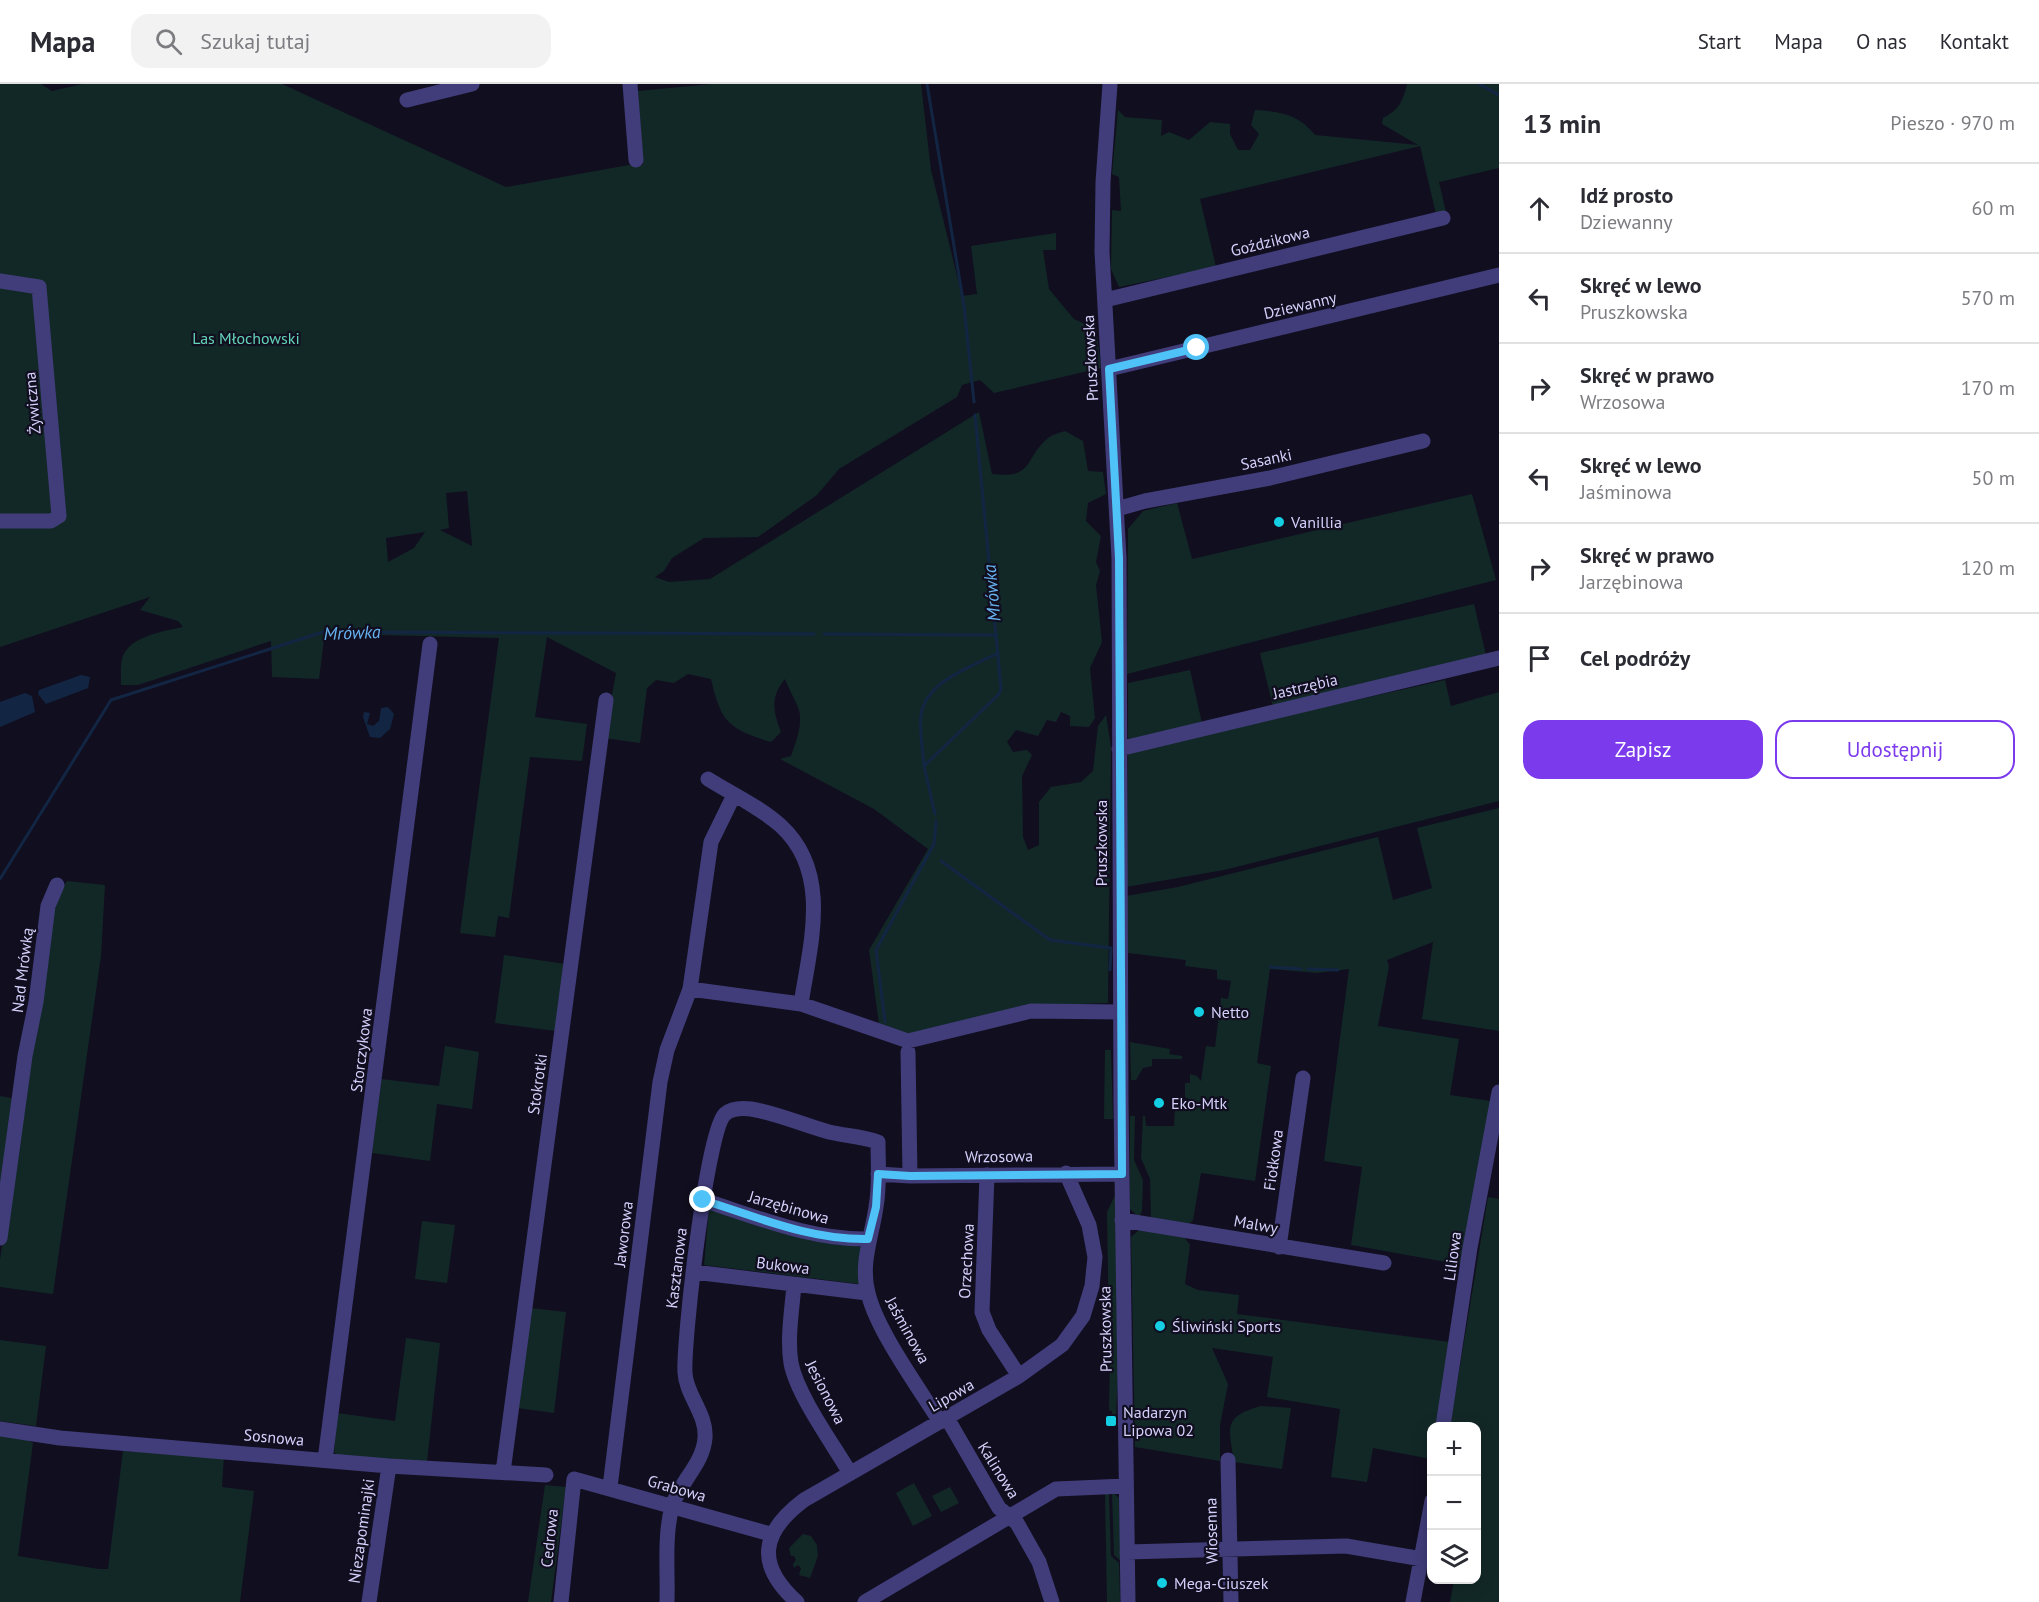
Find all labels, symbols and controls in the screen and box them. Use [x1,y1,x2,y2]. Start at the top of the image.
search box [131,14,551,68]
text: Mapa [30,23,95,60]
icon: search [152,25,185,58]
text: Szukaj tutaj [200,27,310,55]
text: Start [1698,28,1741,55]
text: Mapa [1774,28,1823,55]
text: O nas [1856,28,1907,55]
text: Kontakt [1940,28,2009,55]
text: 13 min [1523,107,1601,140]
text: Pieszo · 970 m [1890,110,2015,136]
text: Idź prosto [1580,181,1673,209]
icon: ahead [1523,192,1556,225]
text: 60 m [1972,195,2015,221]
text: Dziewanny [1580,209,1673,235]
street label: Goździkowa [1228,222,1312,260]
text: Skręć w lewo [1580,271,1701,299]
icon: left [1523,282,1556,315]
text: 570 m [1961,285,2015,311]
street label: Dziewanny [1262,287,1339,323]
text: Pruszkowska [1580,299,1688,325]
street label: Pruszkowska [1078,314,1102,402]
park label: Las Młochowski [192,328,300,348]
route start [1183,334,1209,360]
text: Skręć w prawo [1580,361,1714,389]
street label: Żywiczna [19,371,45,435]
icon: right [1523,372,1556,405]
text: 170 m [1961,375,2015,401]
text: Wrzosowa [1580,389,1665,415]
street label: Sasanki [1239,444,1293,474]
text: Skręć w lewo [1580,451,1701,479]
icon: left [1523,462,1556,495]
text: 50 m [1972,465,2015,491]
text: Jaśminowa [1580,479,1672,505]
place label: Vanillia [1290,512,1342,532]
marker: Vanillia [1272,515,1286,529]
text: Skręć w prawo [1580,541,1714,569]
icon: right [1523,552,1556,585]
text: 120 m [1961,555,2015,581]
water label: Mrówka [978,563,1005,622]
text: Jarzębinowa [1580,569,1684,595]
water label: Mrówka [323,620,381,645]
icon: arrive [1523,642,1556,675]
text: Cel podróży [1580,644,1690,672]
street label: Jastrzębia [1270,669,1339,703]
button: Zapisz [1523,720,1763,779]
button: Udostępnij [1775,720,2015,779]
street label: Pruszkowska [1091,800,1111,886]
street label: Nad Mrówką [7,926,37,1014]
place label: Netto [1211,1002,1249,1022]
marker: Netto [1192,1005,1206,1019]
street label: Storczykowa [346,1007,376,1093]
street label: Stokrotki [523,1052,551,1116]
place label: Eko-Mtk [1171,1093,1227,1113]
marker: Eko-Mtk [1152,1096,1166,1110]
street label: Fiołkowa [1259,1128,1287,1192]
street label: Wrzosowa [965,1145,1033,1167]
route end [689,1186,715,1212]
street label: Jarzębinowa [745,1186,832,1228]
street label: Jaworowa [609,1200,637,1269]
street label: Malwy [1232,1210,1280,1238]
street label: Orzechowa [954,1223,978,1299]
street label: Kasztanowa [661,1226,691,1310]
street label: Liliowa [1439,1230,1465,1282]
street label: Bukowa [755,1252,811,1278]
street label: Pruszkowska [1094,1286,1116,1372]
street label: Jaśminowa [881,1292,935,1367]
place label: Śliwiński Sports [1172,1316,1281,1336]
marker: Śliwiński Sports [1153,1319,1167,1333]
street label: Jesionowa [801,1356,851,1427]
street label: Lipowa [925,1374,977,1416]
place label: Nadarzyn Lipowa 02 [1123,1402,1194,1440]
marker: Nadarzyn Lipowa 02 [1104,1414,1118,1428]
map controls [1427,1422,1481,1584]
button: + [1427,1422,1481,1476]
street label: Sosnowa [243,1424,305,1450]
street label: Kalinowa [974,1438,1024,1502]
street label: Grabowa [645,1470,709,1506]
button: − [1427,1476,1481,1530]
street label: Niezapominajki [344,1477,378,1585]
street label: Wiosenna [1200,1498,1222,1564]
street label: Cedrowa [536,1508,562,1568]
button: layers [1427,1530,1481,1584]
place label: Mega-Ciuszek [1174,1573,1269,1593]
marker: Mega-Ciuszek [1155,1576,1169,1590]

